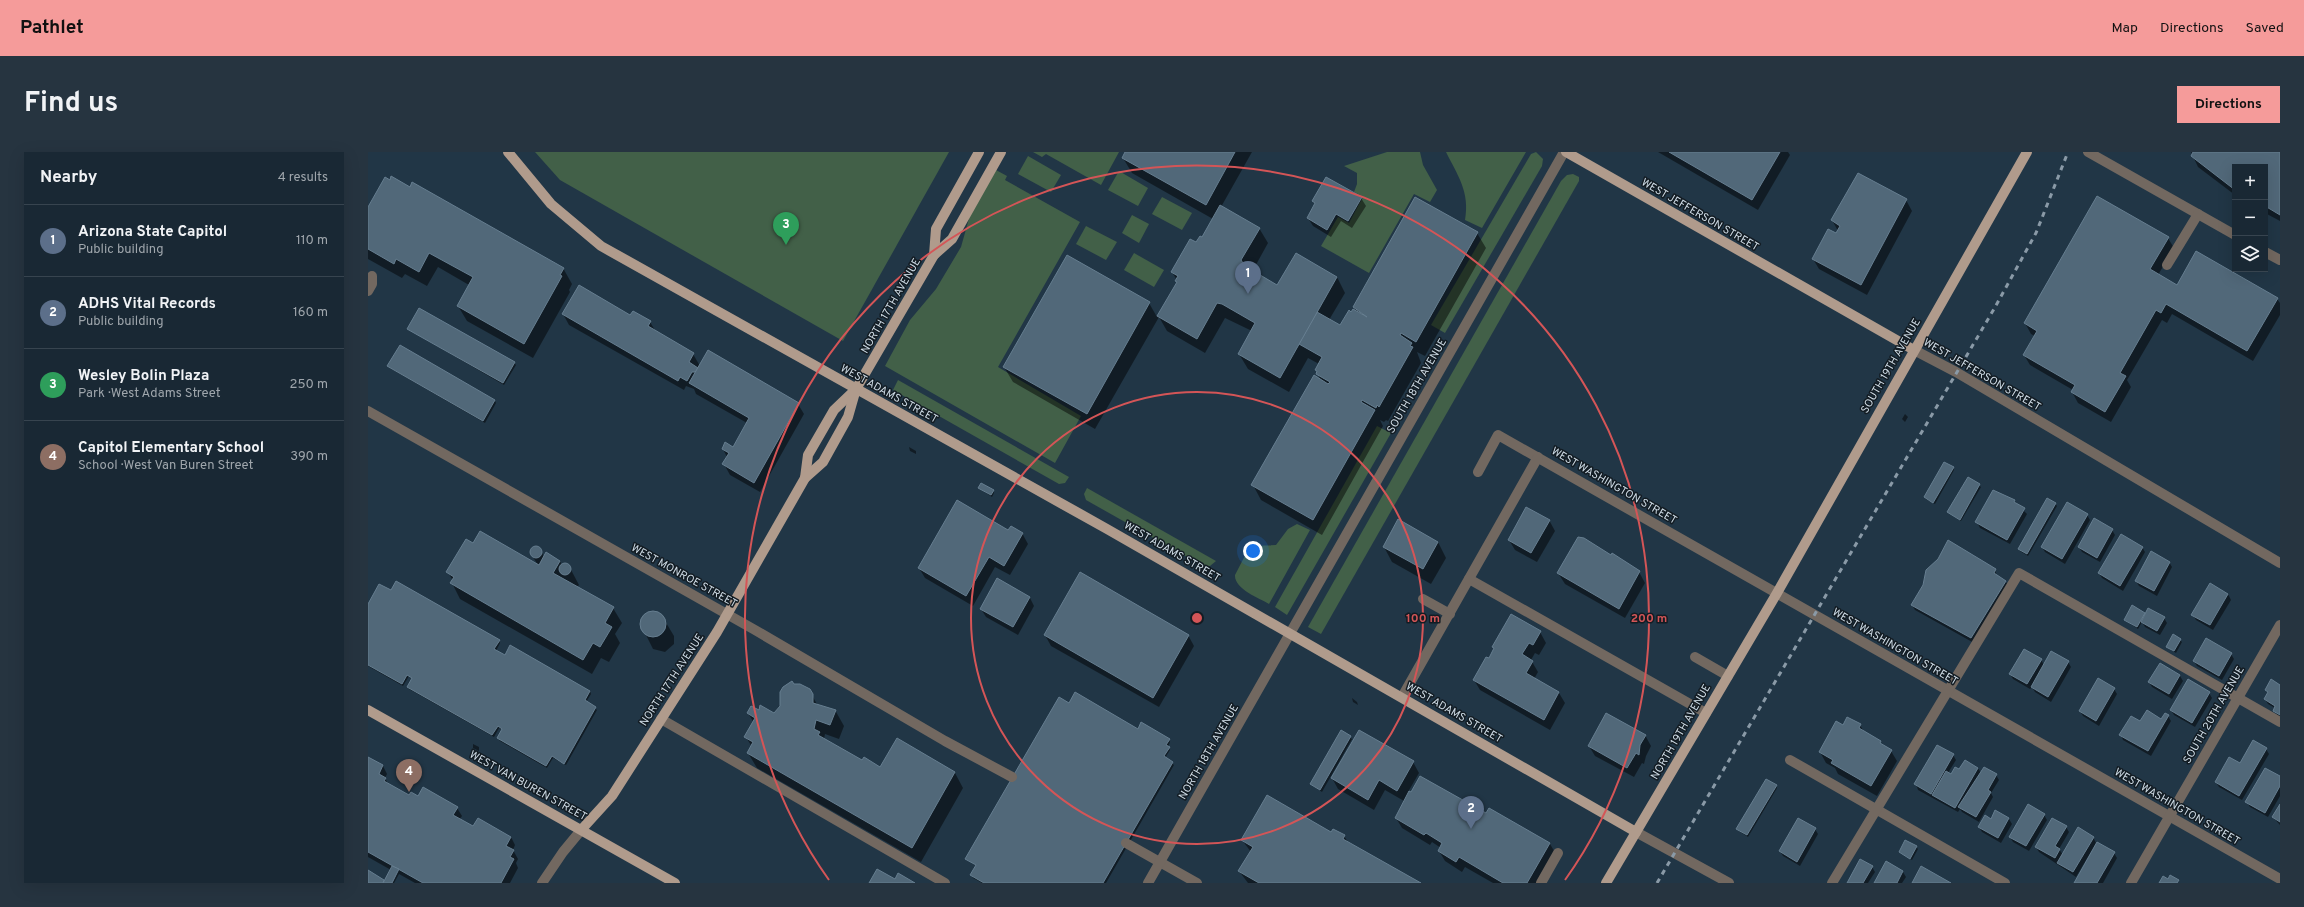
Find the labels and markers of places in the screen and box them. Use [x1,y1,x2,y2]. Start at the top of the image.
pin: 3 [773,212,799,245]
pin: 1 [1235,261,1261,294]
centre of rings [1190,611,1204,625]
pin: 4 [396,759,422,792]
pin: 2 [1458,796,1484,829]

